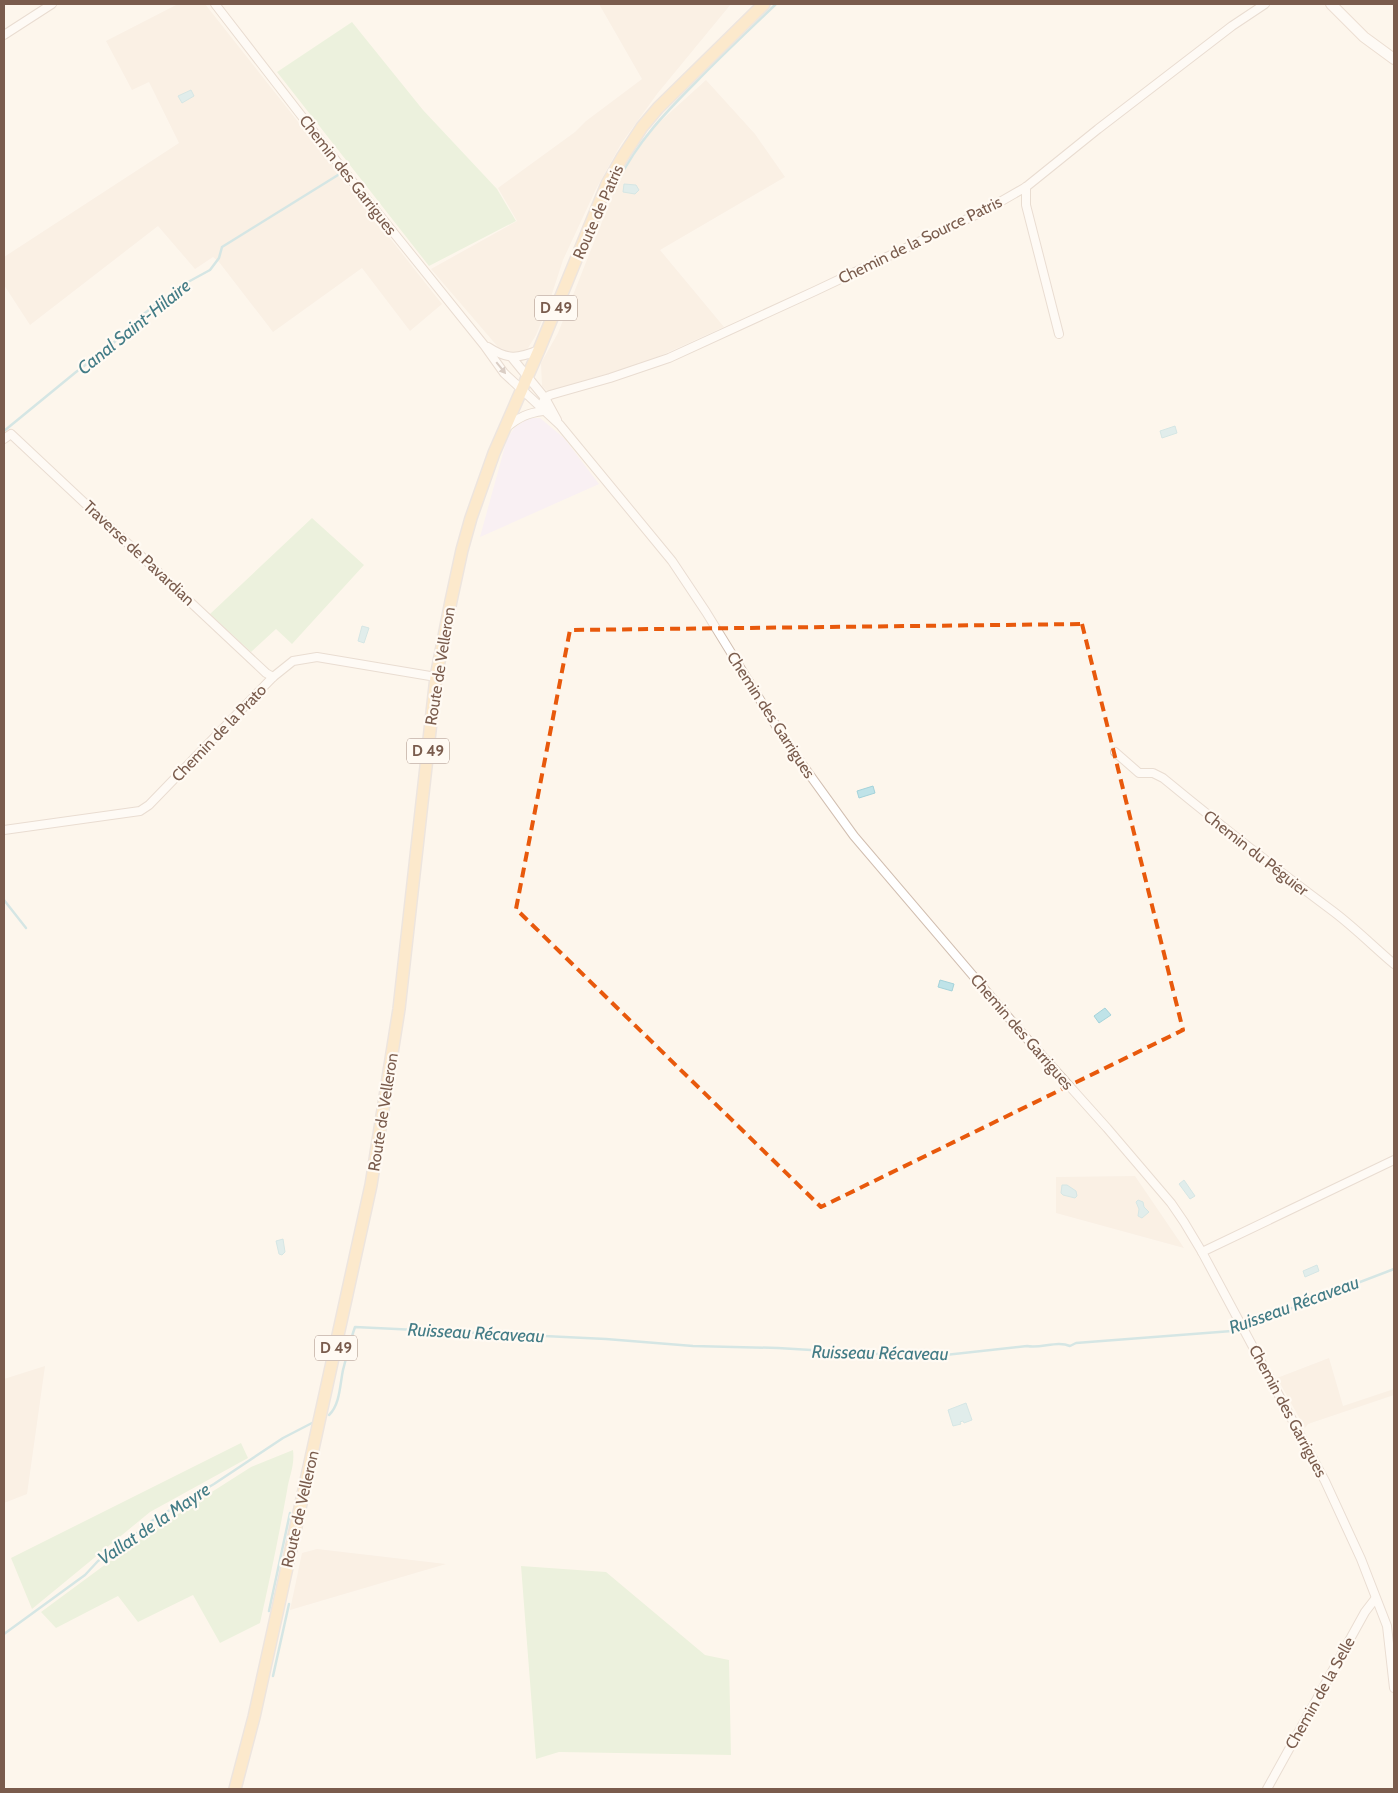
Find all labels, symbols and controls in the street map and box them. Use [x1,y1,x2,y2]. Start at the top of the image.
street label: Chemin des Garrigues [295,111,401,239]
street label: Route de Patris [569,162,627,262]
street label: Chemin de la Source Patris [835,192,1005,288]
water label: Canal Saint-Hilaire [73,275,195,379]
road number: D 49 [535,296,577,320]
one-way arrow [495,362,506,375]
street label: Traverse de Pavardian [79,497,199,609]
street label: Route de Velleron [421,605,459,727]
street label: Chemin des Garrigues [723,648,819,782]
street label: Chemin de la Prato [168,680,270,786]
road number: D 49 [407,738,449,764]
street label: Chemin du Péguier [1200,806,1313,900]
street label: Chemin des Garrigues [967,970,1078,1094]
street label: Route de Velleron [364,1051,402,1173]
water label: Ruisseau Récaveau [1226,1271,1362,1339]
water label: Ruisseau Récaveau [407,1318,545,1348]
road number: D 49 [315,1336,357,1360]
water label: Ruisseau Récaveau [811,1341,949,1365]
street label: Chemin des Garrigues [1245,1342,1331,1481]
street label: Route de Velleron [277,1449,323,1569]
water label: Vallat de la Mayre [94,1478,214,1570]
street label: Chemin de la Selle [1281,1633,1359,1753]

